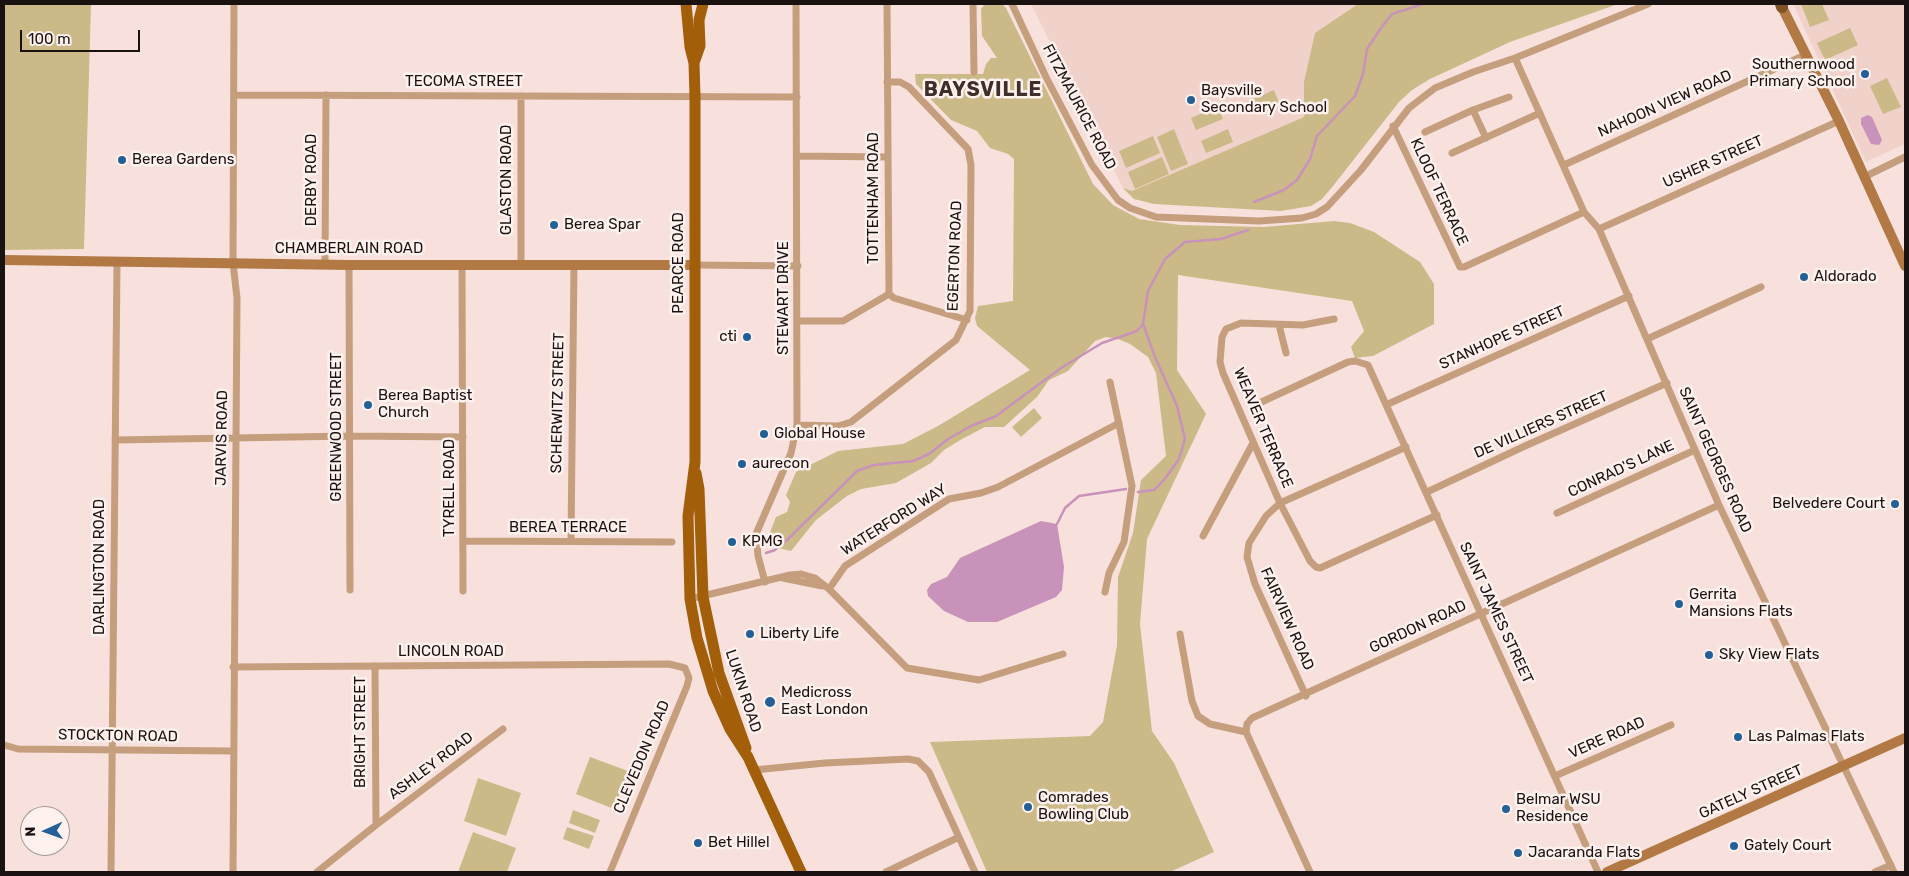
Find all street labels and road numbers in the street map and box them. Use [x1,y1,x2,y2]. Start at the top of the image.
street label: FITZMAURICE ROAD [1038,41,1120,173]
street label: NAHOON VIEW ROAD [1595,66,1735,142]
street label: TECOMA STREET [405,73,523,91]
street label: GLASTON ROAD [498,125,516,235]
street label: TOTTENHAM ROAD [865,132,883,264]
street label: USHER STREET [1660,132,1766,192]
street label: DERBY ROAD [303,134,321,226]
street label: KLOOF TERRACE [1406,135,1472,249]
street label: EGERTON ROAD [944,200,966,312]
street label: PEARCE ROAD [670,212,688,314]
street label: CHAMBERLAIN ROAD [275,240,423,258]
street label: STEWART DRIVE [775,241,793,355]
street label: STANHOPE STREET [1437,302,1567,374]
street label: SCHERWITZ STREET [548,332,568,474]
street label: GREENWOOD STREET [328,352,346,502]
street label: WEAVER TERRACE [1229,365,1297,491]
street label: SAINT GEORGES ROAD [1675,384,1755,536]
street label: DE VILLIERS STREET [1471,387,1611,463]
street label: JARVIS ROAD [212,390,232,486]
street label: CONRAD'S LANE [1565,437,1677,501]
street label: TYRELL ROAD [441,439,459,537]
street label: WATERFORD WAY [838,480,950,560]
street label: DARLINGTON ROAD [91,499,109,635]
street label: BEREA TERRACE [509,519,627,537]
street label: SAINT JAMES STREET [1455,539,1537,687]
street label: FAIRVIEW ROAD [1256,565,1318,673]
street label: GORDON ROAD [1367,597,1469,657]
street label: LINCOLN ROAD [398,643,504,661]
street label: LUKIN ROAD [721,647,765,735]
street label: BRIGHT STREET [352,676,370,788]
street label: CLEVEDON ROAD [610,698,674,816]
street label: VERE ROAD [1566,713,1648,763]
street label: STOCKTON ROAD [58,726,178,746]
street label: ASHLEY ROAD [385,728,477,804]
street label: GATELY STREET [1696,761,1806,823]

